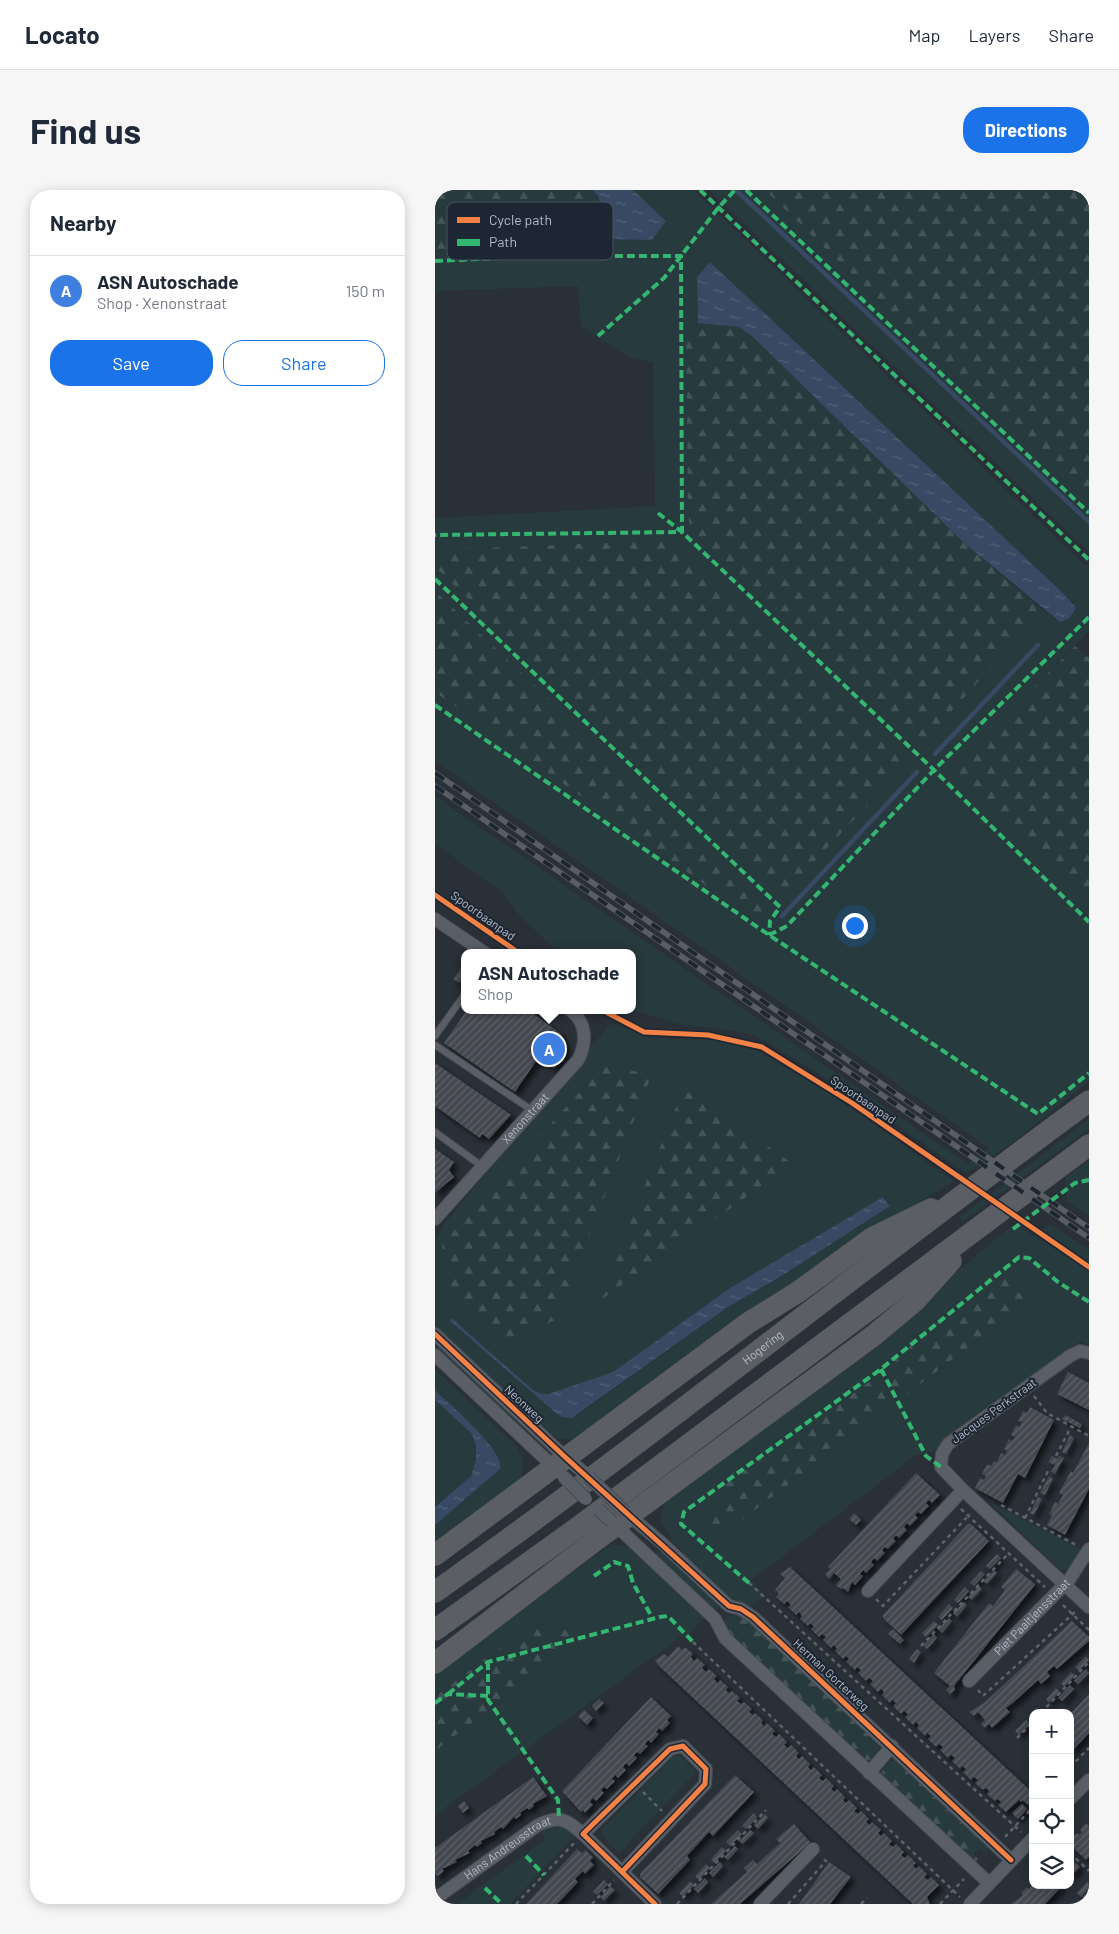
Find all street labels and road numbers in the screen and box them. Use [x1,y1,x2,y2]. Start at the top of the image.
street label: Spoorbaanpad [449,888,519,943]
street label: Spoorbaanpad [828,1072,899,1126]
street label: Xenonstraat [498,1090,551,1146]
street label: Hogering [739,1327,785,1367]
street label: Jacques Perkstraat [948,1375,1039,1446]
street label: Neonweg [502,1382,547,1425]
street label: Piet Paaltjensstraat [991,1575,1073,1658]
street label: Herman Gorterweg [791,1636,872,1713]
street label: Hans Andreusstraat [461,1813,553,1882]

